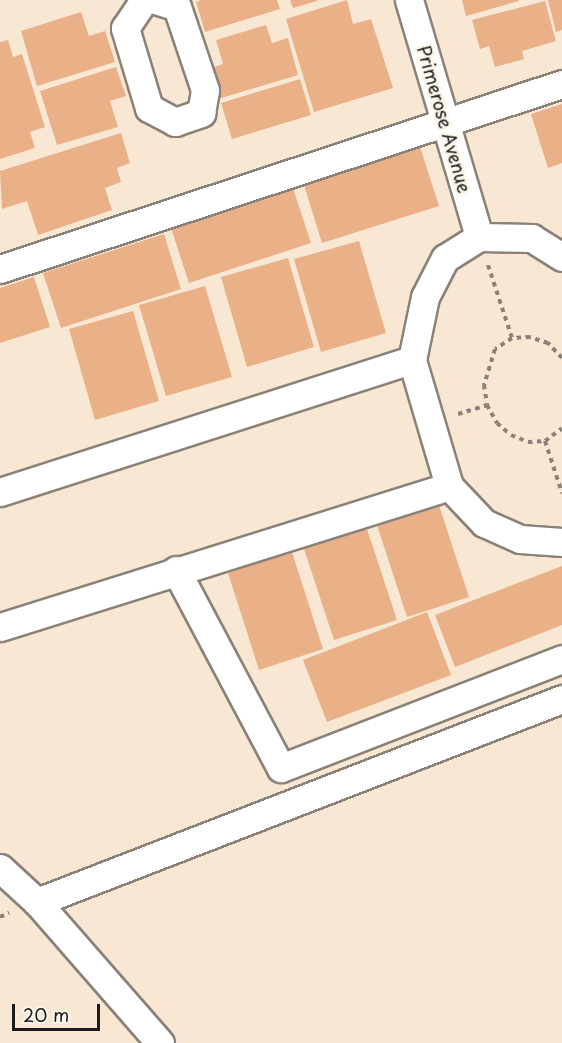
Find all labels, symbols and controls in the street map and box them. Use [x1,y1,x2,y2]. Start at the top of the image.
street label: Primerose Avenue [413,43,475,195]
scale bar [15,992,104,1030]
text: 20 m [23,1001,69,1028]

